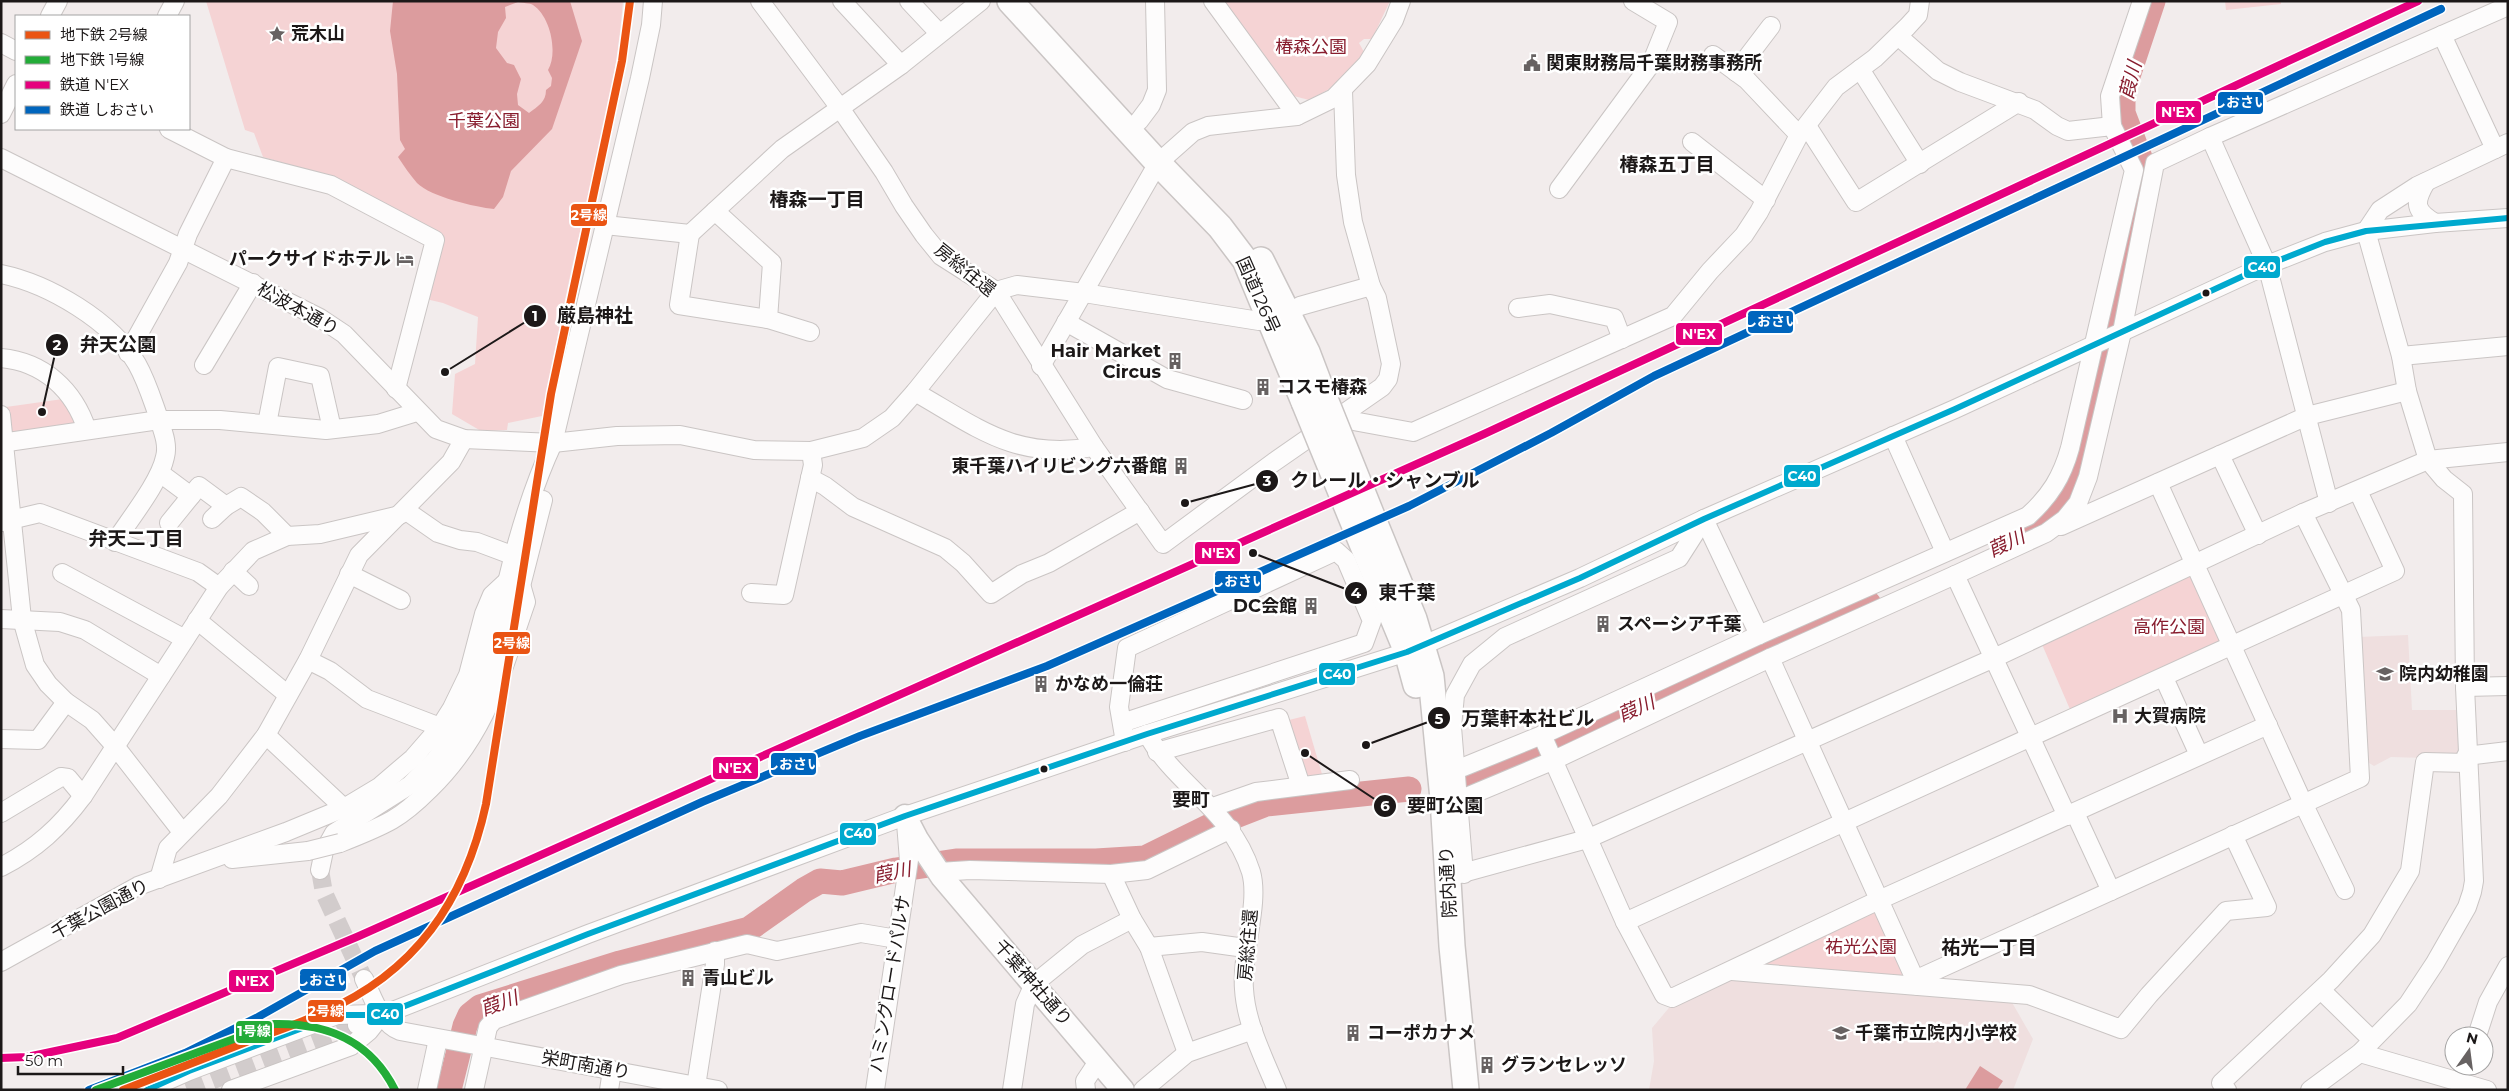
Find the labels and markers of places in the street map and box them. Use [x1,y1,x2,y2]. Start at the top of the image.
place label: 荒木山 [291,23,345,45]
place icon: 荒木山 [267,24,287,44]
place label: 関東財務局千葉財務事務所 [1546,52,1762,74]
public building icon: 関東財務局千葉財務事務所 [1522,53,1542,73]
place label: パークサイドホテル [229,248,391,270]
hotel icon: パークサイドホテル [395,249,415,269]
unlabelled marker [2201,288,2211,298]
callout: 厳島神社 [522,299,643,333]
callout: 弁天公園 [45,328,166,362]
place label: Hair Market Circus [1051,340,1161,383]
building icon: Hair Market Circus [1165,351,1185,371]
place label: コスモ椿森 [1277,376,1367,398]
building icon: コスモ椿森 [1253,377,1273,397]
place label: 東千葉ハイリビング六番館 [951,455,1167,477]
building icon: 東千葉ハイリビング六番館 [1171,456,1191,476]
callout: クレール・シャンブル [1255,464,1490,498]
callout: 東千葉 [1344,576,1446,610]
place label: DC会館 [1233,595,1297,617]
building icon: DC会館 [1301,596,1321,616]
place label: スペーシア千葉 [1617,613,1741,635]
building icon: スペーシア千葉 [1593,614,1613,634]
place label: 院内幼稚園 [2399,663,2489,685]
school or university icon: 院内幼稚園 [2375,664,2395,684]
place label: かなめ一倫荘 [1055,673,1163,695]
building icon: かなめ一倫荘 [1031,674,1051,694]
callout: 万葉軒本社ビル [1427,701,1605,735]
place label: 大賀病院 [2134,705,2206,727]
hospital icon: 大賀病院 [2110,706,2130,726]
unlabelled marker [1039,764,1049,774]
callout: 要町公園 [1372,789,1493,823]
place label: 青山ビル [702,967,774,989]
building icon: 青山ビル [678,968,698,988]
place label: コーポカナメ [1367,1022,1475,1044]
place label: 千葉市立院内小学校 [1855,1022,2017,1044]
building icon: コーポカナメ [1343,1023,1363,1043]
school or university icon: 千葉市立院内小学校 [1831,1023,1851,1043]
place label: グランセレッソ [1501,1054,1627,1076]
building icon: グランセレッソ [1477,1055,1497,1075]

